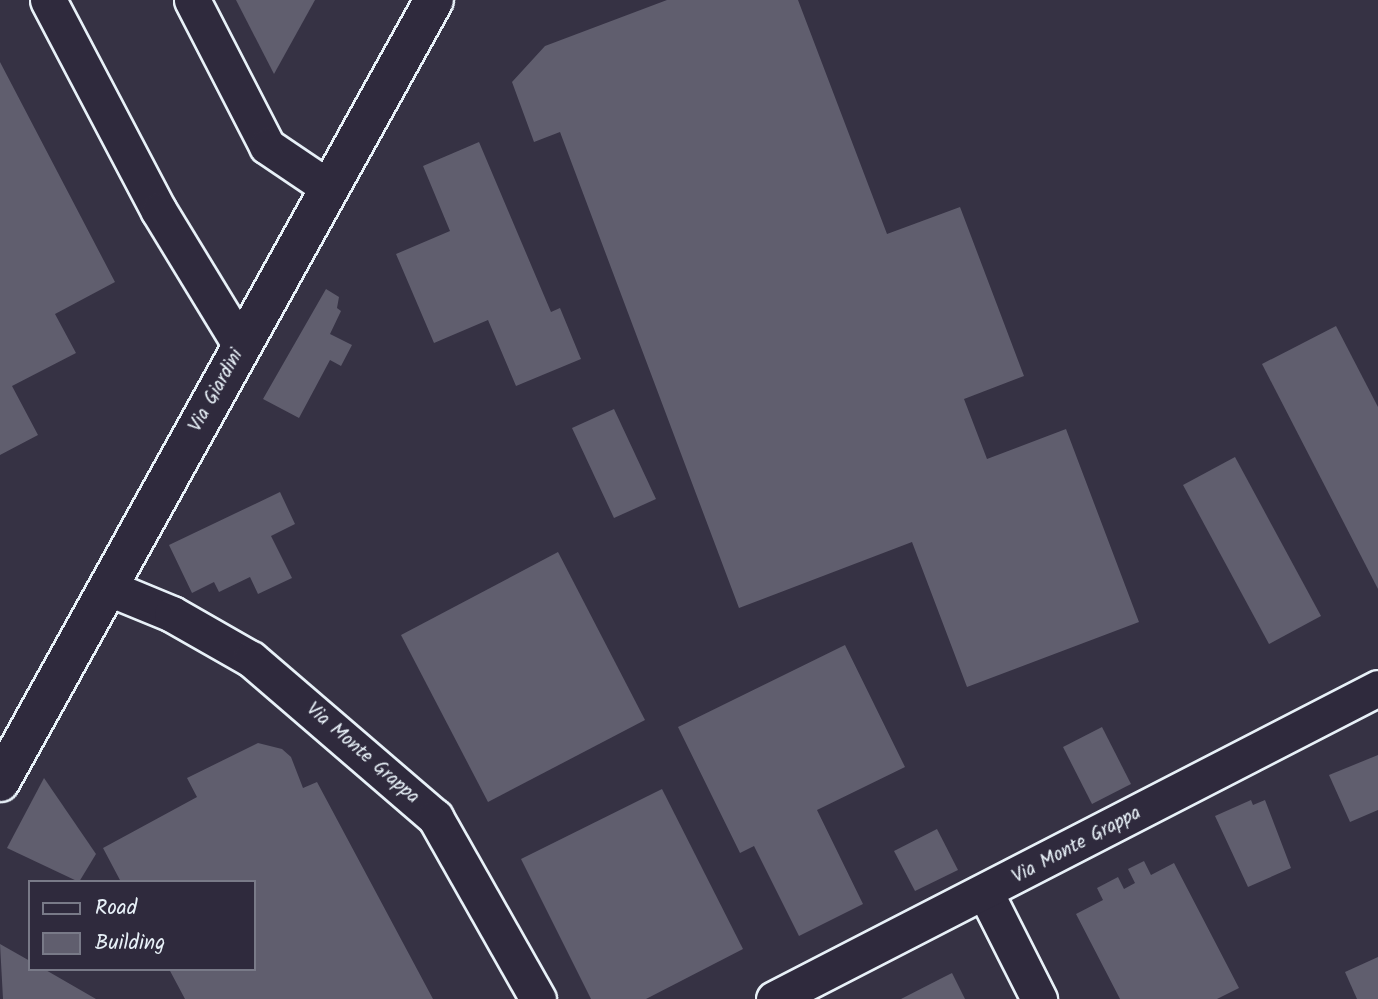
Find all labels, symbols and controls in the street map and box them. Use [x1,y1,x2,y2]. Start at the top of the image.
street label: Via Giardini [185,346,249,436]
street label: Via Monte Grappa [301,699,423,809]
street label: Via Monte Grappa [1009,803,1145,889]
legend [28,880,256,971]
text: Road [95,892,137,925]
text: Building [95,927,165,960]

